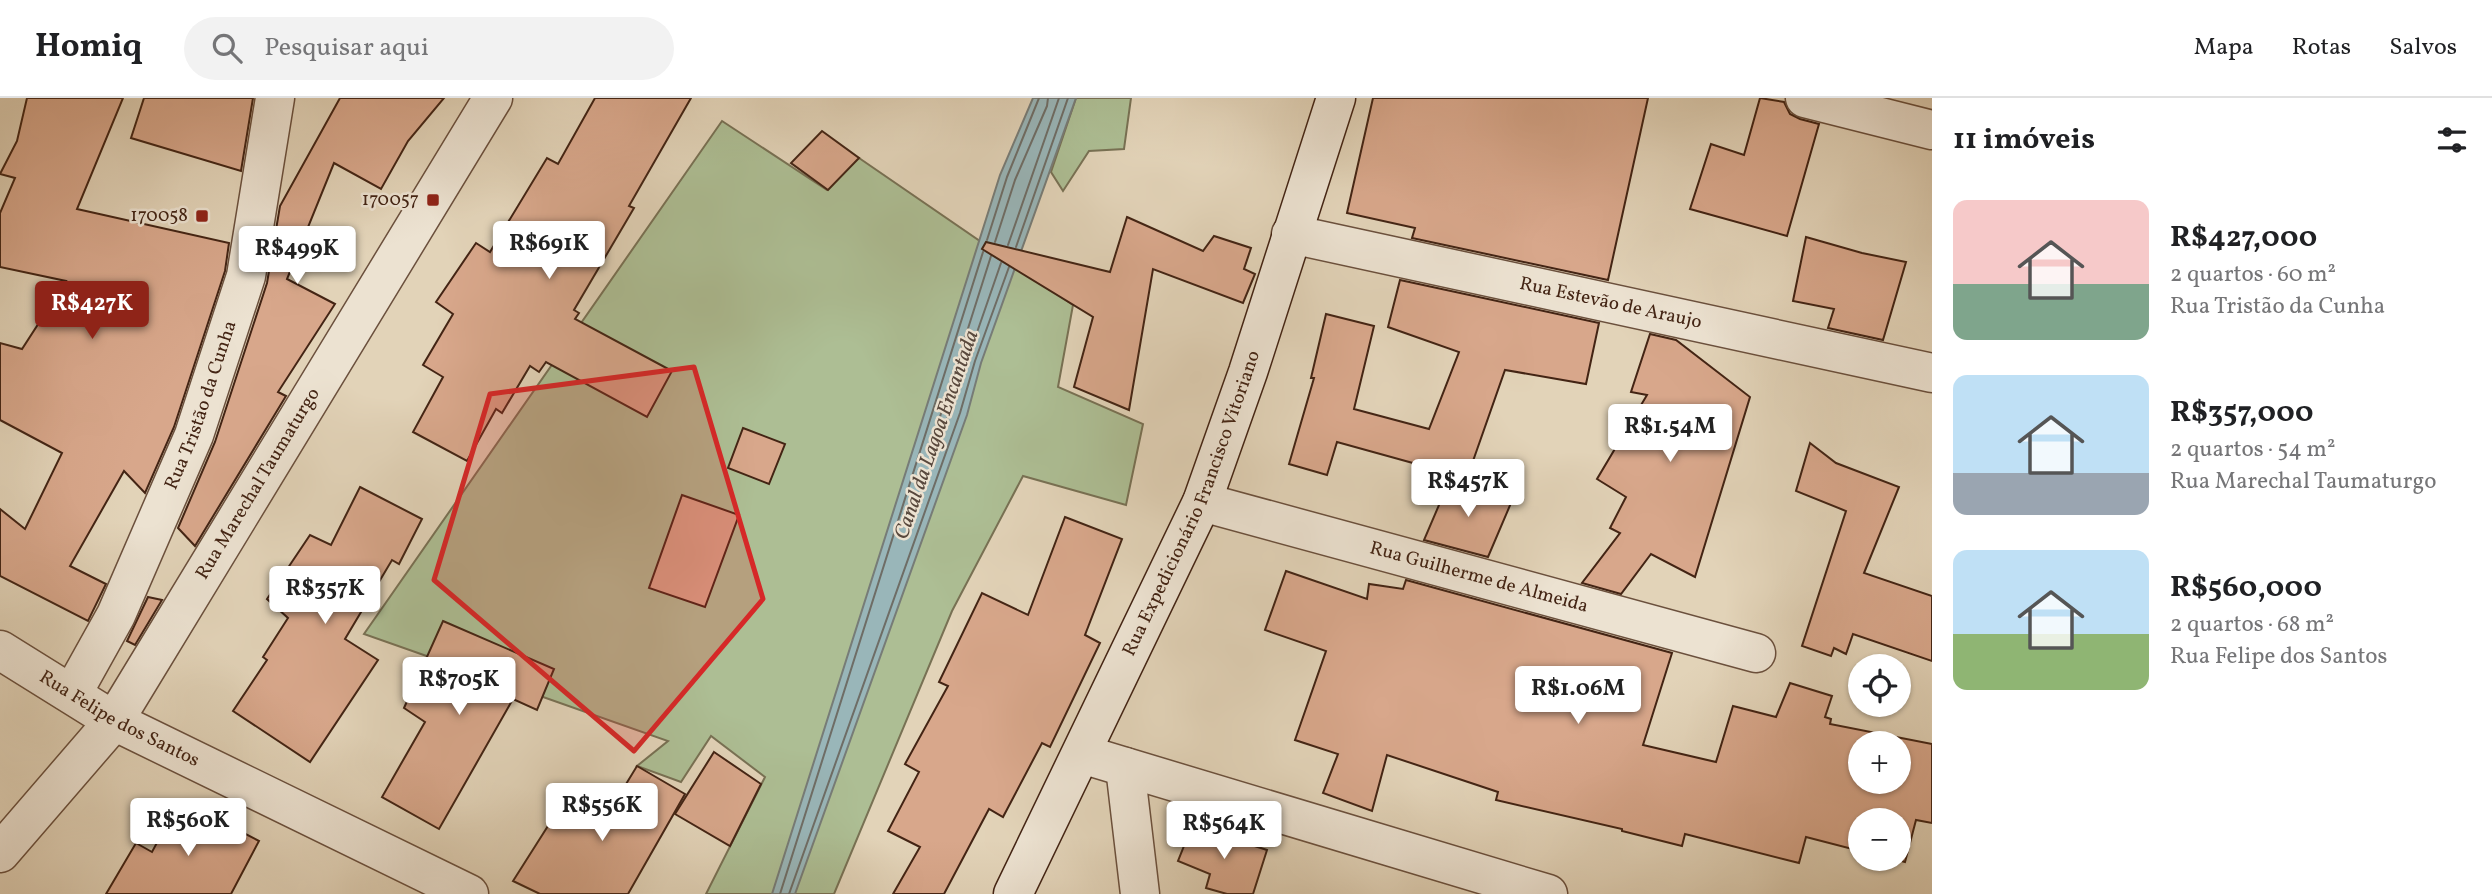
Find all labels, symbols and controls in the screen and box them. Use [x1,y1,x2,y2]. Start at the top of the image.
search box [184,17,674,80]
text: Homiq [35,25,142,71]
icon: search [208,29,246,67]
text: Pesquisar aqui [264,30,429,66]
text: Mapa [2194,31,2254,65]
text: Rotas [2292,31,2351,65]
text: Salvos [2389,31,2457,65]
text: 11 imóveis [1953,119,2095,161]
icon: filters [2433,121,2471,159]
place label: 170057 [362,187,419,213]
marker: 170057 [425,192,441,208]
place label: 170058 [130,203,188,229]
marker: 170058 [194,208,210,224]
text: R$427,000 [2170,217,2317,259]
pin: R$691K [492,222,606,281]
pin: R$499K [240,226,354,286]
text: R$691K [509,228,589,260]
icon: home [2009,228,2093,312]
text: R$499K [255,233,339,265]
text: 2 quartos · 60 m² [2170,259,2336,291]
street label: Rua Estevão de Araujo [1517,271,1704,336]
pin: R$427K [35,282,149,341]
text: R$427K [51,288,133,320]
text: Rua Tristão da Cunha [2170,291,2385,323]
street label: Rua Tristão da Cunha [159,317,243,494]
water label: Canal da Lagoa Encantada [888,327,986,543]
street label: Rua Expedicionário Francisco Vitoriano [1116,347,1267,661]
street label: Rua Marechal Taumaturgo [190,383,327,585]
text: R$357,000 [2170,392,2314,434]
icon: home [2009,403,2093,487]
pin: R$1.54M [1605,404,1735,464]
text: R$1.54M [1624,411,1716,443]
text: 2 quartos · 54 m² [2170,434,2335,466]
pin: R$457K [1411,460,1525,519]
text: R$457K [1427,466,1509,498]
text: Rua Marechal Taumaturgo [2170,466,2436,498]
street label: Rua Guilherme de Almeida [1367,535,1591,620]
pin: R$357K [268,566,382,626]
text: R$560,000 [2170,567,2322,609]
text: R$357K [285,573,365,605]
icon: home [2009,578,2093,662]
text: 2 quartos · 68 m² [2170,609,2334,641]
text: Rua Felipe dos Santos [2170,641,2387,673]
map controls [1848,654,1911,871]
button: locate [1848,654,1911,717]
pin: R$705K [402,658,516,717]
street label: Rua Felipe dos Santos [34,664,204,774]
text: R$705K [419,664,499,696]
pin: R$1.06M [1513,666,1643,726]
text: R$1.06M [1531,673,1625,705]
button: + [1848,731,1911,794]
pin: R$556K [545,784,659,843]
text: R$556K [562,790,642,822]
pin: R$560K [131,798,245,858]
pin: R$564K [1167,802,1281,861]
text: R$560K [146,805,230,837]
text: R$564K [1183,808,1265,840]
button: − [1848,808,1911,871]

